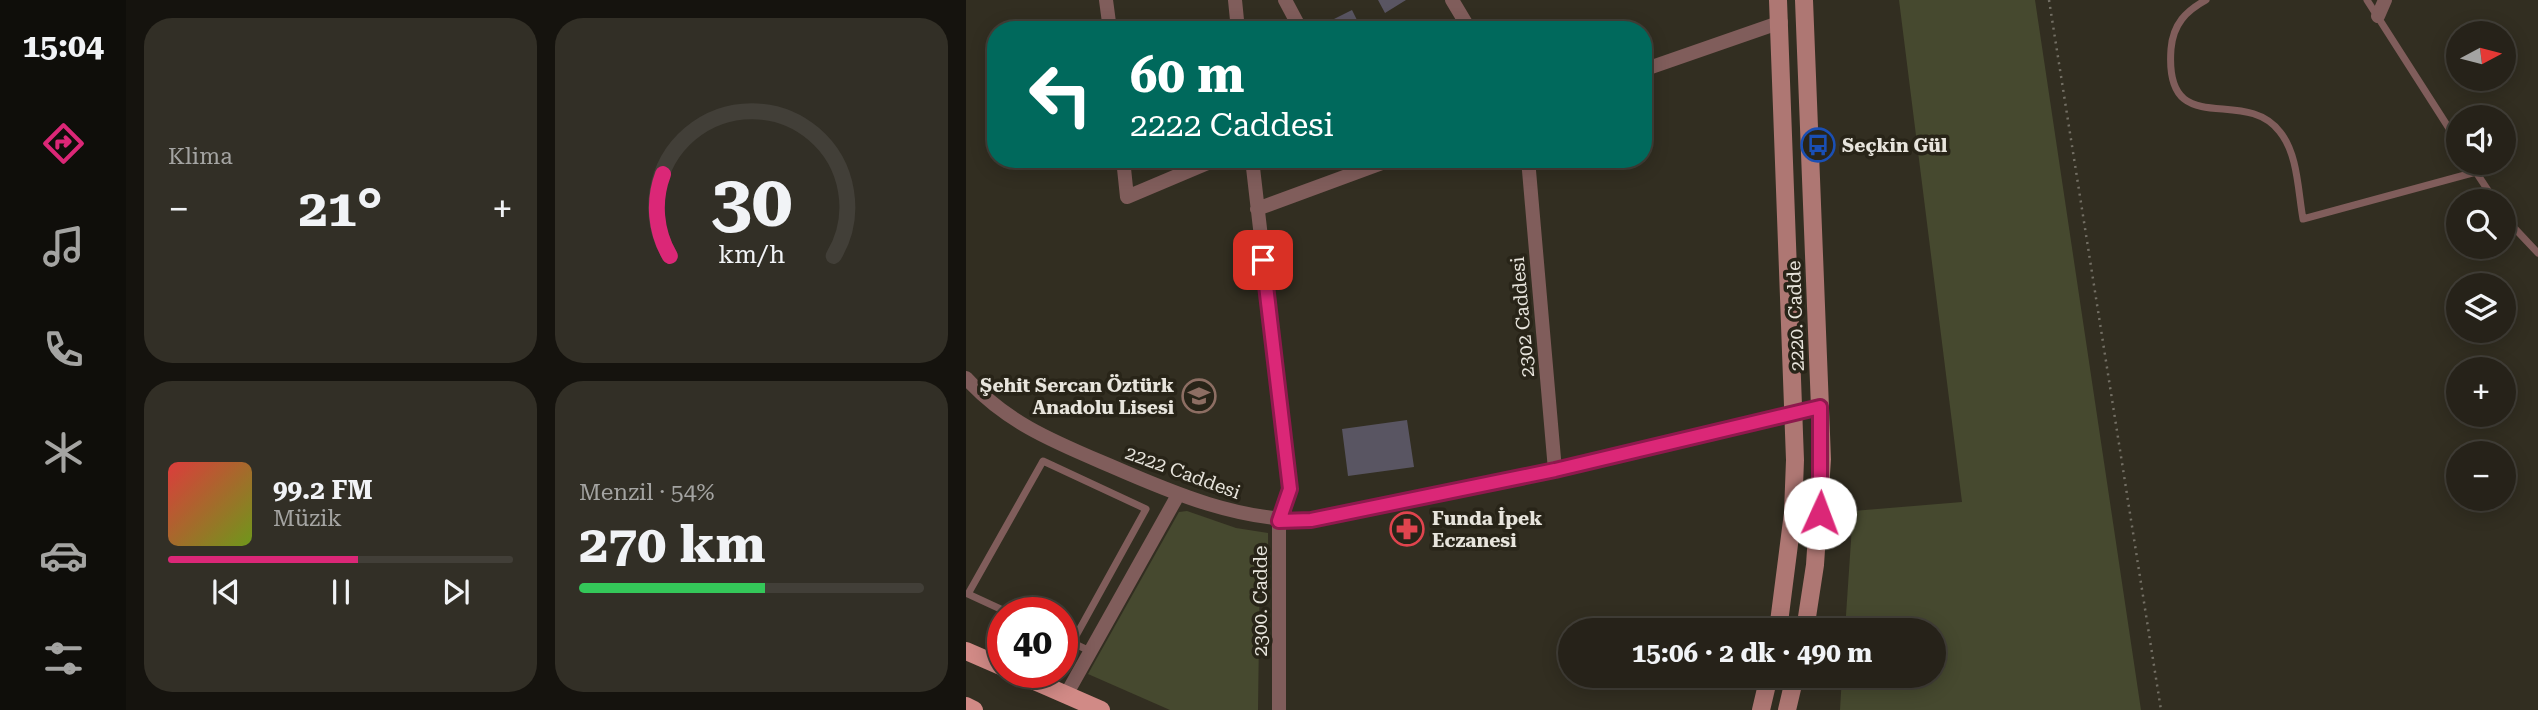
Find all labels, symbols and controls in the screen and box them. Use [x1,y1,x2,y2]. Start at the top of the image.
north arrow [2446,21,2516,91]
map controls [2446,21,2516,511]
text: 15:04 [22,27,104,65]
text: 60 m [1130,47,1245,104]
icon: left [1015,49,1106,140]
button: sound [2446,105,2516,175]
text: 2222 Caddesi [1130,106,1334,144]
icon: directions [39,119,88,168]
bus stop icon: Seçkin Gül [1799,126,1837,164]
place label: Seçkin Gül [1842,134,1947,157]
text: Klima [168,143,233,170]
text: 30 [711,160,792,245]
text: 21° [298,178,383,239]
text: − [168,187,189,231]
text: + [492,187,513,231]
button: search [2446,189,2516,259]
icon: music [39,222,88,271]
pin [1233,230,1293,290]
text: km/h [718,240,785,269]
icon: arrive [1244,241,1282,279]
street label: 2302 Caddesi [1506,256,1539,378]
street label: 2220. Cadde [1782,260,1809,372]
button: layers [2446,273,2516,343]
icon: phone [39,325,88,374]
button: + [2446,357,2516,427]
place label: Şehit Sercan Öztürk Anadolu Lisesi [980,374,1174,419]
school or university icon: Şehit Sercan Öztürk Anadolu Lisesi [1180,377,1218,415]
icon: climate [39,428,88,477]
street label: 2222 Caddesi [1122,441,1244,504]
button: − [2446,441,2516,511]
text: 99.2 FM [273,475,373,505]
position arrow [1783,476,1857,550]
text: Menzil · 54% [579,479,715,506]
text: Müzik [273,505,342,532]
place label: Funda İpek Eczanesi [1432,507,1542,552]
pharmacy icon: Funda İpek Eczanesi [1388,510,1426,548]
text: 270 km [579,514,766,575]
icon: car [39,531,88,580]
street label: 2300. Cadde [1249,546,1272,656]
icon: previous [207,573,245,611]
icon: pause [322,573,360,611]
icon: next [437,573,475,611]
speed limit sign: 40 [987,597,1078,688]
icon: filters [39,634,88,683]
text: 15:06 · 2 dk · 490 m [1632,638,1872,668]

